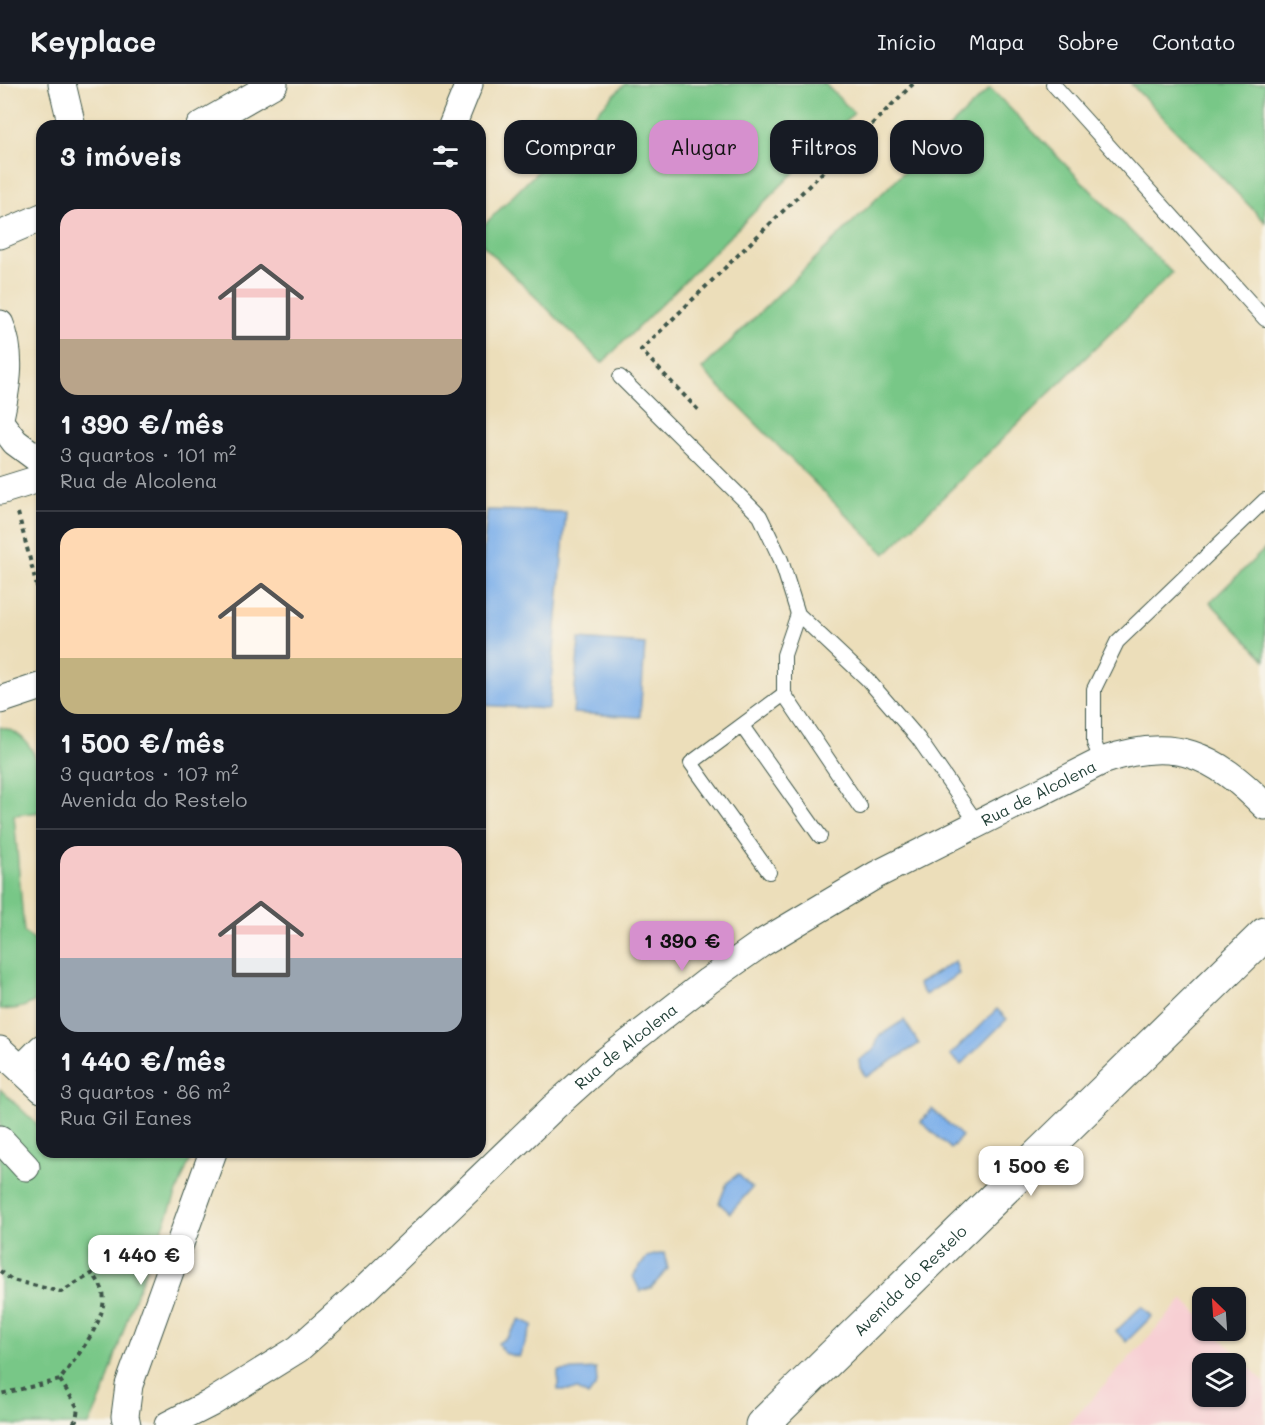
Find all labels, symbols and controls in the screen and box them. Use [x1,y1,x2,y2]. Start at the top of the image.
text: Keyplace [30,23,156,59]
text: Início [877,28,936,55]
text: Mapa [969,28,1025,55]
text: Sobre [1058,28,1119,55]
text: Contato [1152,28,1235,55]
chip: Comprar [504,120,637,174]
chip: Alugar [649,120,758,174]
chip: Filtros [770,120,878,174]
chip: Novo [890,120,984,174]
text: 3 imóveis [60,139,182,173]
icon: filters [429,140,462,173]
icon: home [207,248,315,356]
text: 1 390 €/mês [60,407,224,441]
text: 3 quartos · 101 m² [60,441,236,467]
text: Rua de Alcolena [60,467,218,493]
icon: home [207,567,315,675]
text: 1 500 €/mês [60,726,225,760]
street label: Rua de Alcolena [977,755,1099,830]
text: 3 quartos · 107 m² [60,760,239,786]
text: Avenida do Restelo [60,786,247,812]
icon: home [207,885,315,993]
pin: 1 390 € [627,921,737,972]
text: 1 390 € [644,927,720,953]
street label: Rua de Alcolena [570,998,681,1094]
text: 1 440 €/mês [60,1044,226,1078]
text: 3 quartos · 86 m² [60,1078,230,1104]
text: Rua Gil Eanes [60,1104,192,1130]
pin: 1 500 € [976,1146,1086,1197]
text: 1 500 € [993,1152,1069,1178]
street label: Avenida do Restelo [849,1220,971,1340]
pin: 1 440 € [86,1235,196,1286]
text: 1 440 € [102,1241,180,1267]
north arrow [1192,1287,1246,1341]
map controls [1192,1287,1246,1407]
button: layers [1192,1353,1246,1407]

